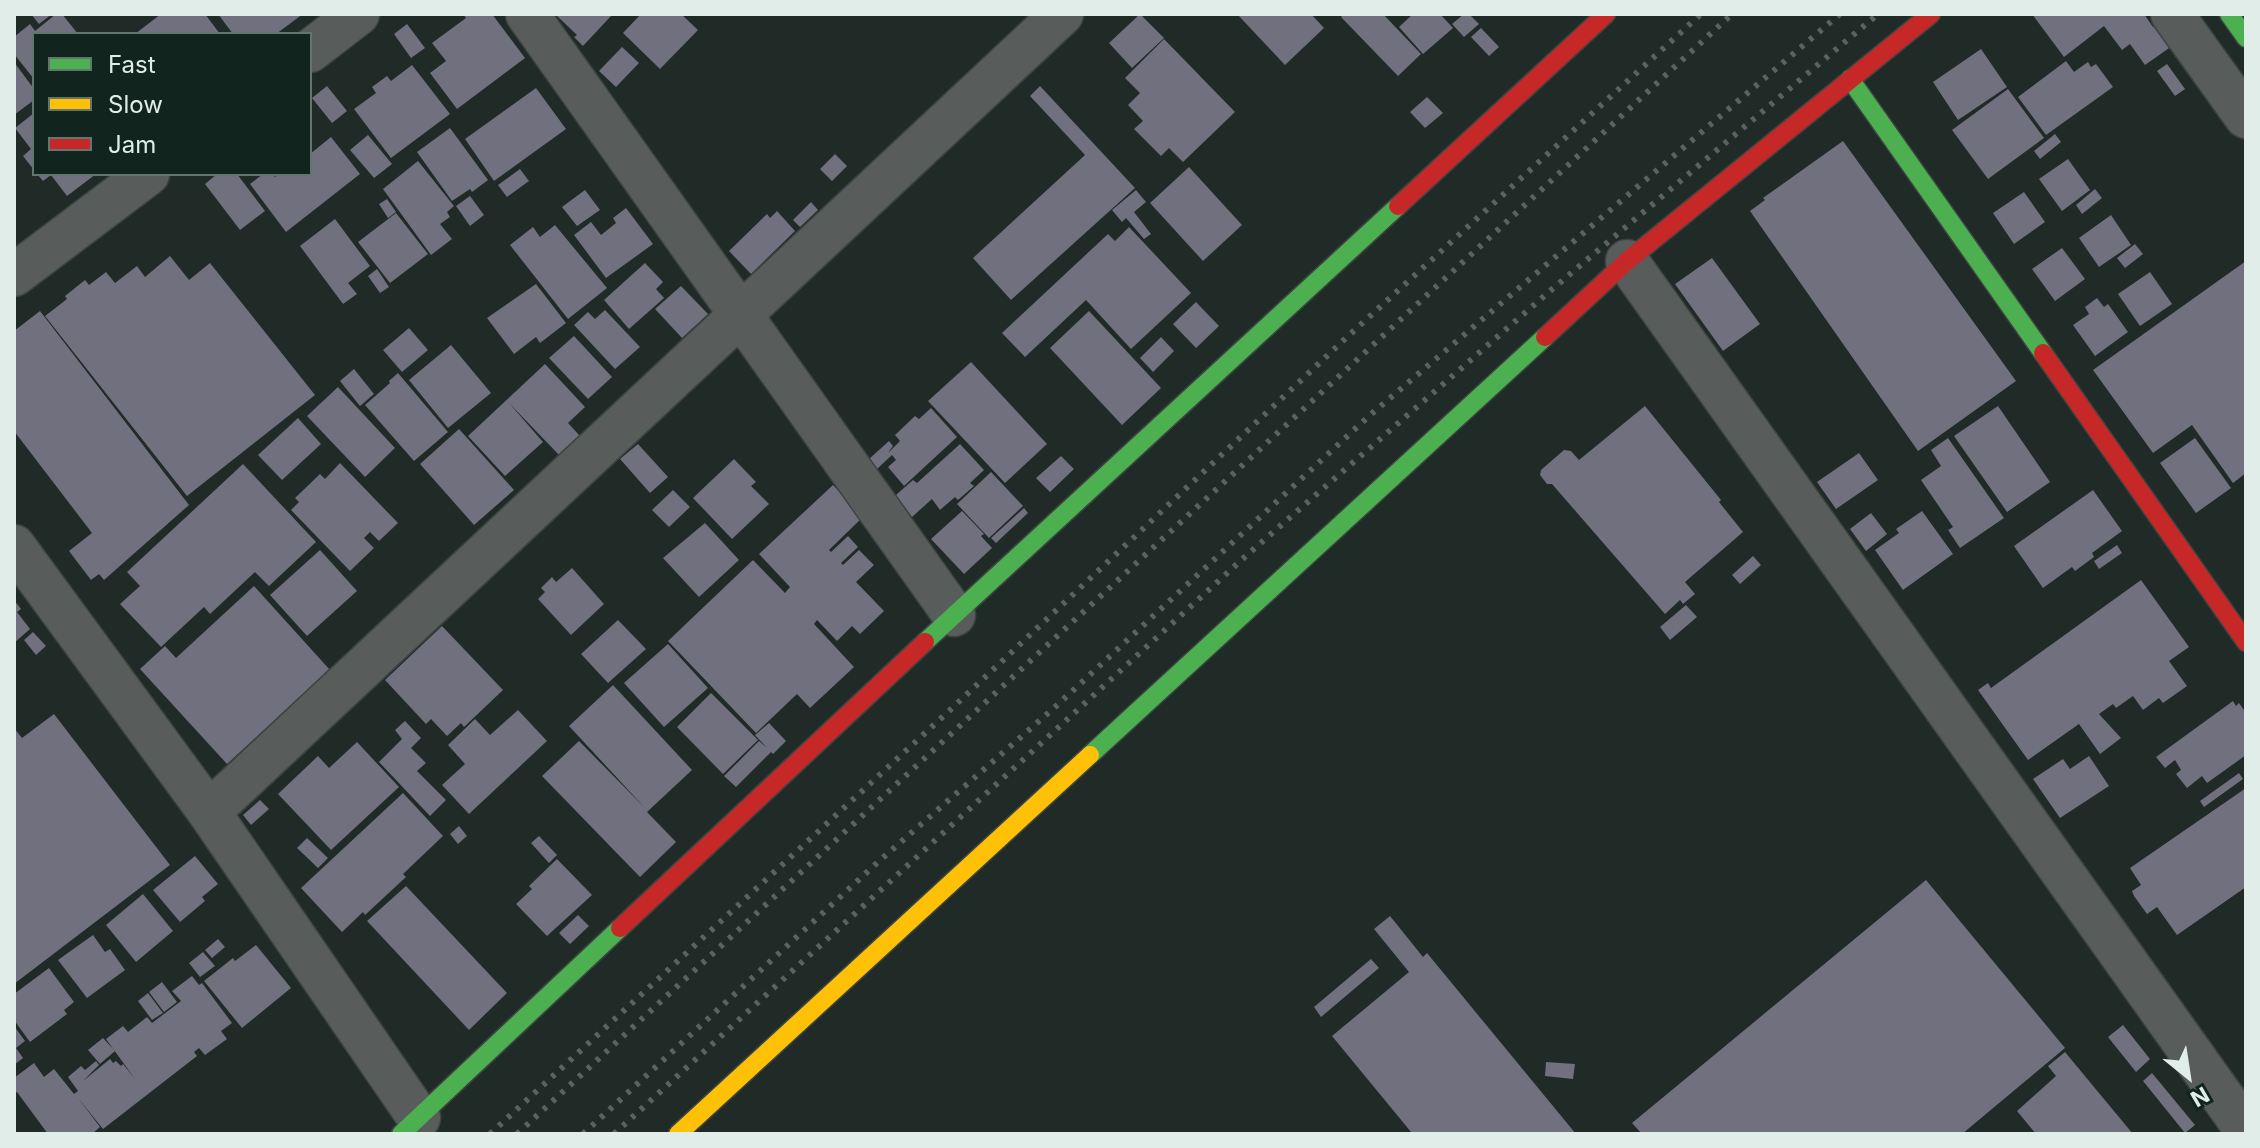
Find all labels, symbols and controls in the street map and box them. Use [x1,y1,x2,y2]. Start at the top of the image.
legend [32,32,312,176]
text: Fast [108,50,156,79]
text: Slow [108,90,163,119]
text: Jam [108,130,156,159]
north arrow [2148,1036,2228,1116]
text: N [2186,1081,2214,1112]

